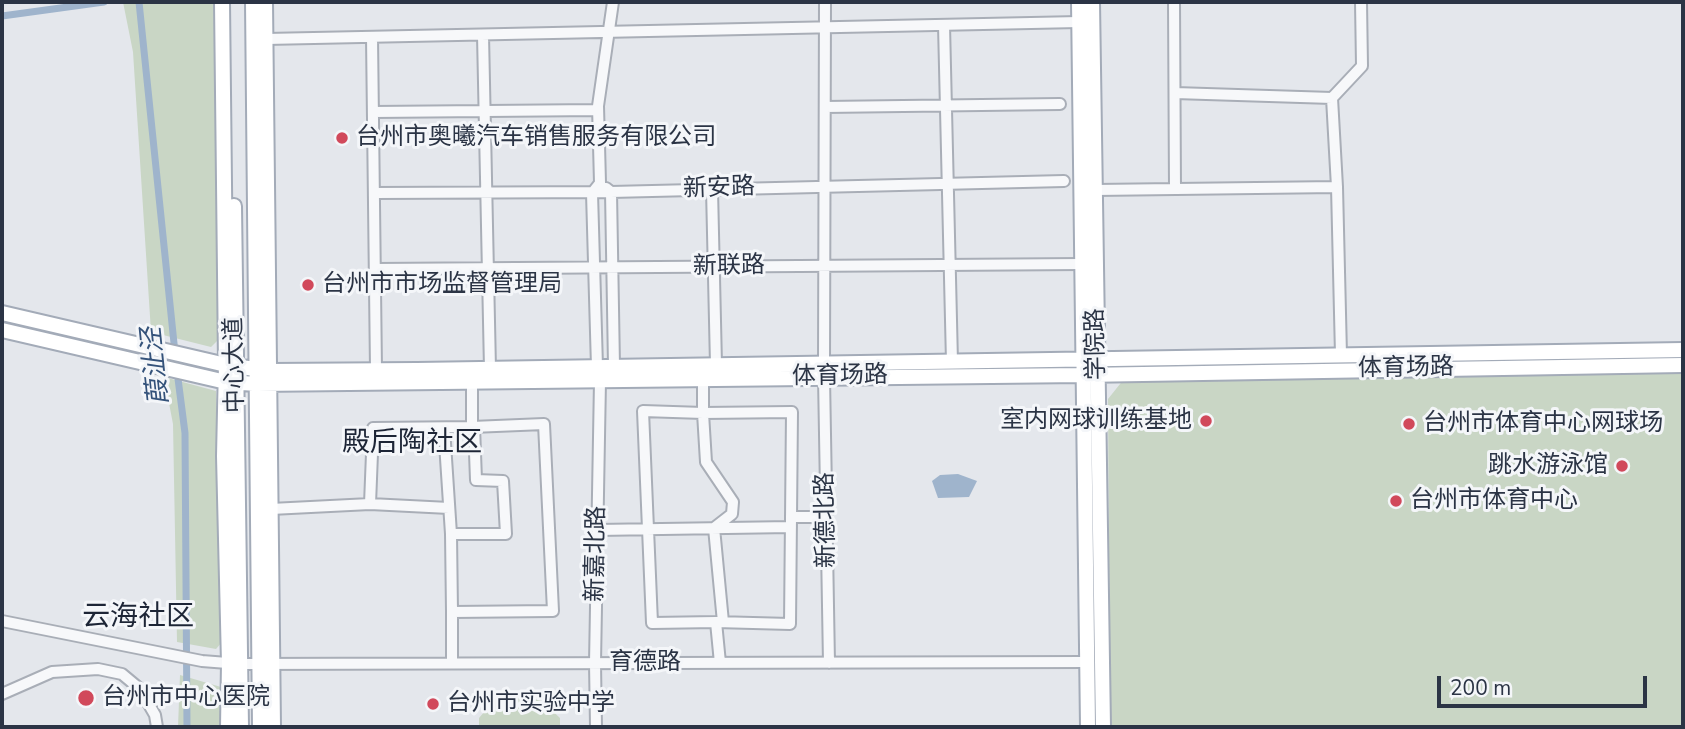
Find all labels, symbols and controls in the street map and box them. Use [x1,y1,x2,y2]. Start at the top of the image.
place label: 台州市奥曦汽车销售服务有限公司 [356,124,716,152]
marker: 台州市奥曦汽车销售服务有限公司 [334,130,350,146]
street label: 新安路 [683,173,755,205]
street label: 新联路 [693,252,765,282]
place label: 台州市市场监督管理局 [322,271,562,299]
marker: 台州市市场监督管理局 [300,277,316,293]
street label: 学院路 [1082,308,1112,380]
street label: 中心大道 [221,317,251,413]
water label: 葭沚泾 [137,326,177,406]
street label: 体育场路 [1358,354,1454,384]
street label: 体育场路 [792,362,888,392]
place label: 室内网球训练基地 [1000,407,1192,435]
place label: 台州市体育中心网球场 [1423,410,1663,438]
marker: 室内网球训练基地 [1198,413,1214,429]
marker: 台州市体育中心网球场 [1401,416,1417,432]
district label: 殿后陶社区 [342,427,482,461]
place label: 跳水游泳馆 [1488,452,1608,480]
marker: 跳水游泳馆 [1614,458,1630,474]
street label: 新德北路 [812,472,842,568]
place label: 台州市体育中心 [1410,487,1578,515]
marker: 台州市体育中心 [1388,493,1404,509]
street label: 新嘉北路 [582,506,612,602]
district label: 云海社区 [82,601,194,635]
street label: 育德路 [609,649,681,677]
scale bar [1440,662,1650,706]
text: 200 m [1450,674,1511,702]
place label: 台州市中心医院 [102,684,270,712]
marker: 台州市中心医院 [76,688,96,708]
place label: 台州市实验中学 [447,690,615,718]
marker: 台州市实验中学 [425,696,441,712]

